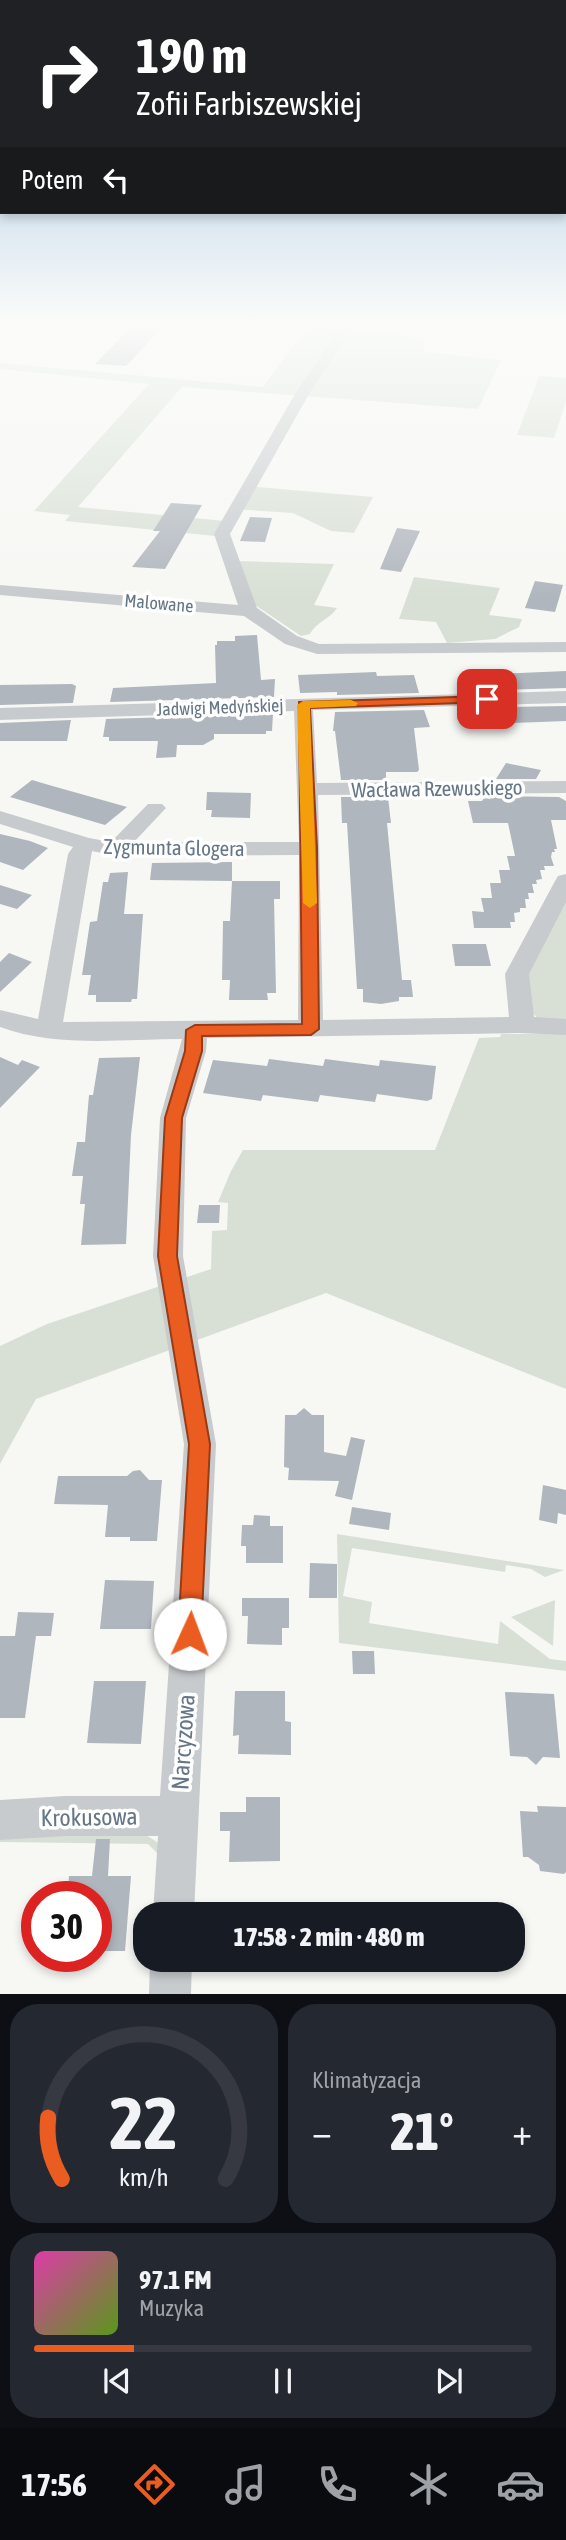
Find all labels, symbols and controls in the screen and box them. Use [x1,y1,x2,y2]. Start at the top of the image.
text: 190 m [136,27,247,83]
icon: right [21,28,112,119]
text: Zofii Farbiszewskiej [136,85,362,122]
icon: left [97,161,135,199]
text: Potem [21,165,83,195]
street label: Malowane [124,590,194,616]
pin [457,669,517,729]
icon: arrive [468,680,506,718]
street label: Jadwigi Medyńskiej [156,694,284,720]
street label: Wacława Rzewuskiego [351,775,523,801]
street label: Zygmunta Glogera [103,834,245,860]
position arrow [153,1597,227,1671]
street label: Narcyzowa [166,1693,200,1791]
street label: Krokusowa [40,1803,138,1831]
speed limit sign: 30 [21,1881,112,1972]
text: 17:58 · 2 min · 480 m [234,1922,424,1952]
text: Klimatyzacja [312,2067,421,2093]
text: 22 [110,2082,178,2165]
text: 21° [390,2101,454,2161]
text: − [312,2110,332,2153]
text: + [512,2110,532,2153]
text: km/h [119,2163,169,2191]
text: 97.1 FM [139,2265,212,2295]
text: Muzyka [139,2295,204,2321]
icon: previous [98,2362,136,2400]
icon: pause [264,2362,302,2400]
icon: next [430,2362,468,2400]
icon: directions [130,2460,179,2509]
icon: music [221,2460,270,2509]
icon: phone [313,2460,362,2509]
icon: climate [404,2460,453,2509]
icon: car [496,2460,545,2509]
text: 17:56 [21,2466,87,2503]

